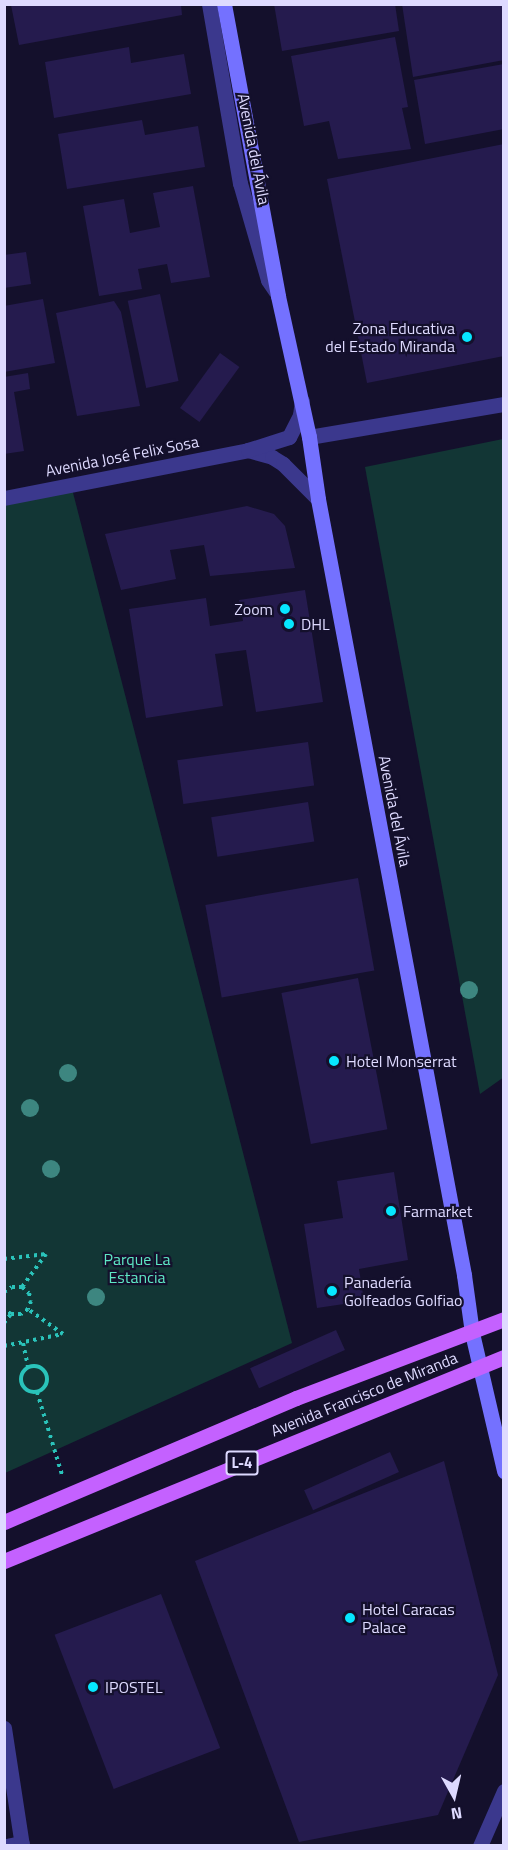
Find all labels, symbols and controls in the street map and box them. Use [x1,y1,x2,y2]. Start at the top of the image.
street label: Avenida del Ávila [234,92,274,206]
place label: Zona Educativa del Estado Miranda [325,318,455,356]
marker: Zona Educativa del Estado Miranda [460,330,474,344]
street label: Avenida José Felix Sosa [44,432,200,480]
place label: Zoom [234,599,273,619]
marker: Zoom [278,602,292,616]
place label: DHL [301,614,330,634]
marker: DHL [282,617,296,631]
street label: Avenida del Ávila [375,754,415,868]
place label: Hotel Monserrat [346,1051,457,1071]
marker: Hotel Monserrat [327,1054,341,1068]
place label: Farmarket [403,1201,472,1221]
marker: Farmarket [384,1204,398,1218]
park label: Parque La Estancia [104,1249,170,1287]
place label: Panadería Golfeados Golfiao [344,1272,462,1310]
marker: Panadería Golfeados Golfiao [325,1284,339,1298]
street label: Avenida Francisco de Miranda [268,1348,460,1440]
road number: L-4 [226,1451,258,1475]
place label: Hotel Caracas Palace [362,1599,455,1637]
marker: Hotel Caracas Palace [343,1611,357,1625]
place label: IPOSTEL [105,1677,163,1697]
marker: IPOSTEL [86,1680,100,1694]
north arrow [424,1766,484,1826]
text: N [449,1801,464,1826]

